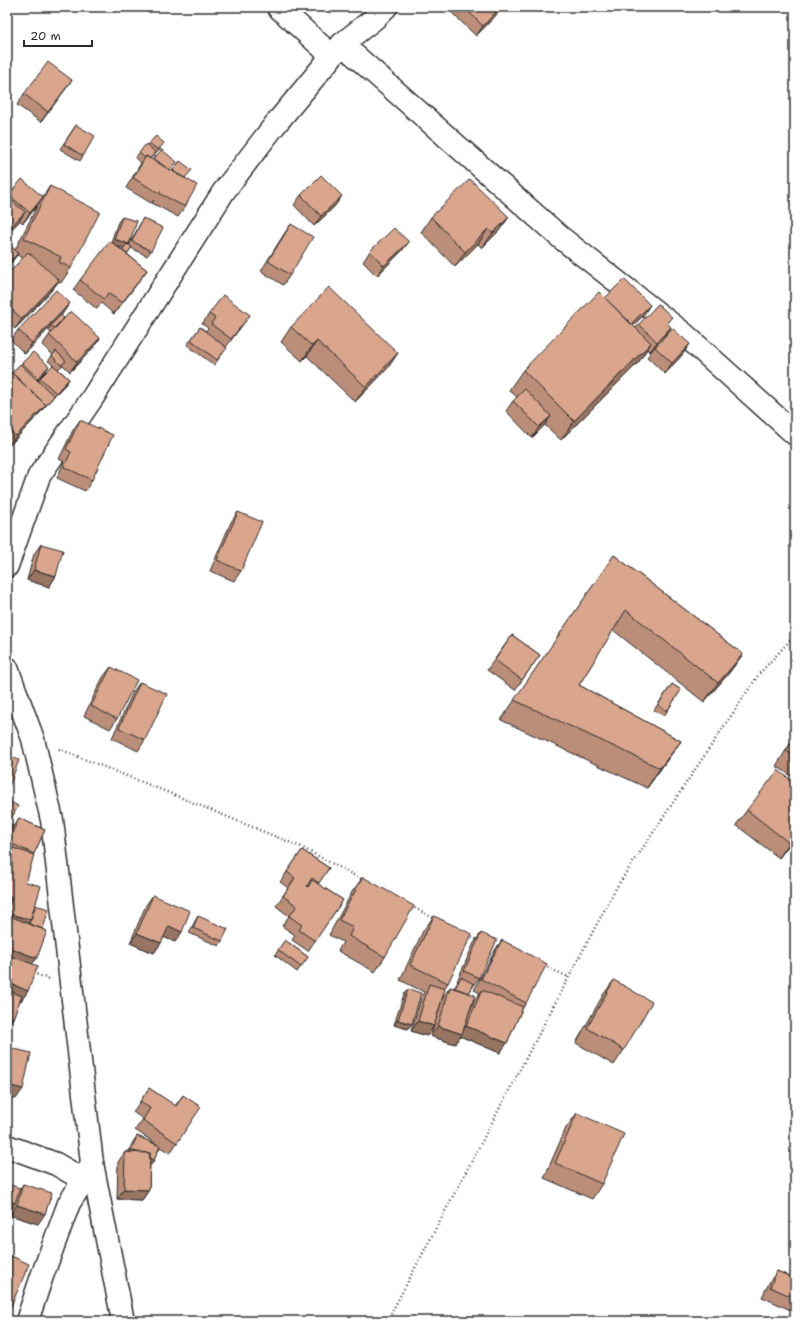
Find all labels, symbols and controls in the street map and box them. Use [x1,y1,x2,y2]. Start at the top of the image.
scale bar [24,22,92,48]
text: 20 m [30,28,61,44]

